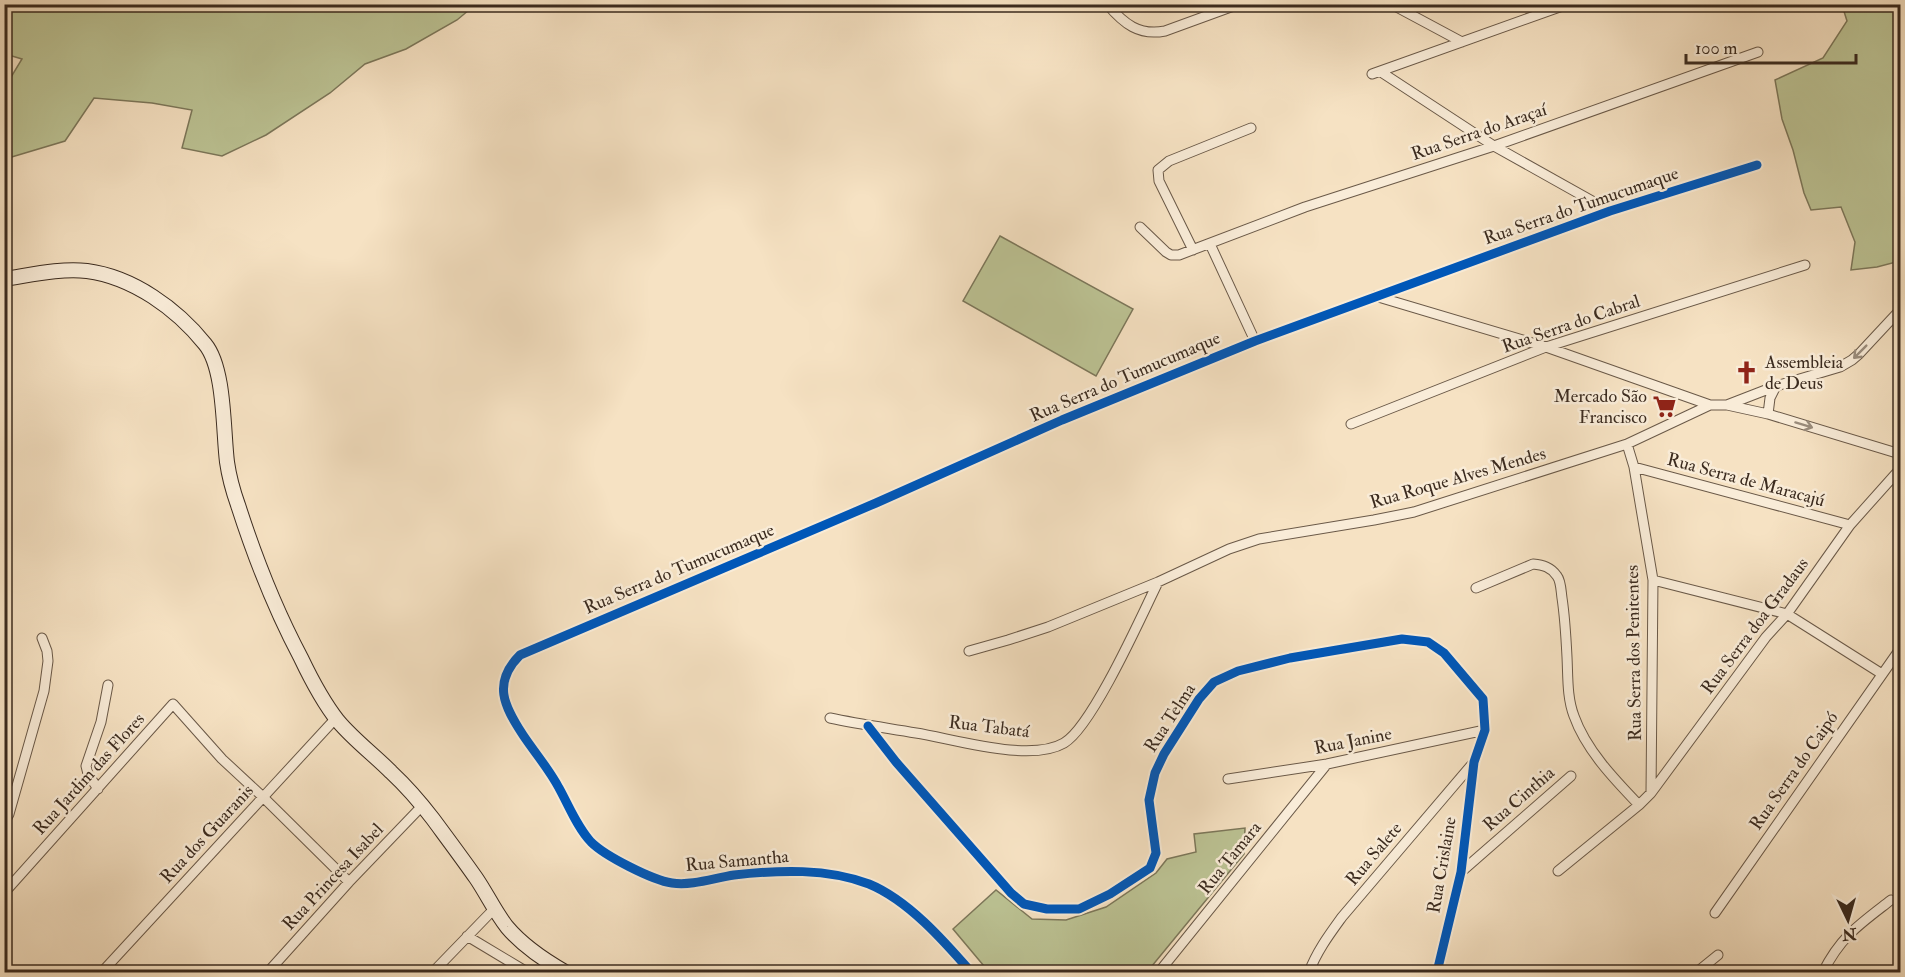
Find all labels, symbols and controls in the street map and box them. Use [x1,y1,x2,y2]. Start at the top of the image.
scale bar [1686,27,1856,65]
text: 100 m [1695,37,1738,60]
street label: Rua Serra do Araçaí [1408,98,1551,166]
street label: Rua Serra do Tumucumaque [1480,162,1682,250]
street label: Rua Serra do Cabral [1499,289,1643,358]
street label: Rua Serra do Tumucumaque [1026,326,1224,428]
one-way arrow [1853,345,1868,360]
place label: Assembleia de Deus [1764,351,1844,395]
church icon: Assembleia de Deus [1734,359,1760,385]
place label: Mercado São Francisco [1554,385,1647,429]
supermarket icon: Mercado São Francisco [1652,393,1678,419]
one-way arrow [1794,420,1813,431]
street label: Rua Roque Alves Mendes [1367,442,1549,514]
street label: Rua Serra de Maracajú [1665,448,1827,512]
street label: Rua Serra do Tumucumaque [580,518,778,620]
street label: Rua Serra doa Gradaus [1696,553,1814,699]
street label: Rua Serra dos Penitentes [1621,565,1647,741]
street label: Rua Telma [1139,679,1201,757]
street label: Rua Serra do Caipó [1745,707,1844,835]
street label: Rua Jardim das Flores [28,708,150,840]
street label: Rua Tabatá [947,711,1031,743]
street label: Rua Janine [1312,722,1394,760]
street label: Rua Cinthia [1478,761,1560,836]
street label: Rua dos Guaranis [155,780,259,888]
street label: Rua Crislaine [1422,815,1462,915]
street label: Rua Tamara [1194,816,1267,899]
street label: Rua Salete [1341,817,1408,891]
street label: Rua Princesa Isabel [277,818,389,935]
street label: Rua Samantha [684,845,790,877]
north arrow [1818,890,1878,950]
text: N [1841,923,1858,945]

